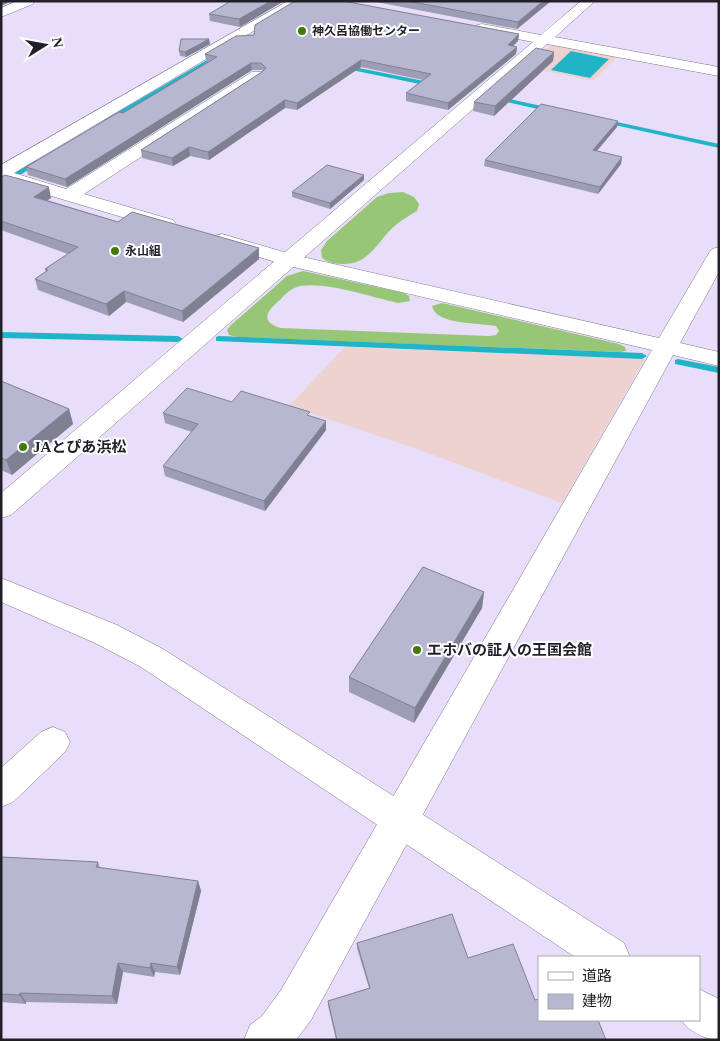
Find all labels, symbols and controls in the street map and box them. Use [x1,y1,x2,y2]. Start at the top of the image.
north arrow [20,20,70,70]
place label: 神久呂協働センター [312,24,420,38]
marker: 神久呂協働センター [296,25,308,37]
text: N [49,36,66,49]
place label: 永山組 [125,244,161,258]
marker: 永山組 [109,245,121,257]
place label: JAとぴあ浜松 [33,439,126,455]
marker: JAとぴあ浜松 [17,441,29,453]
place label: エホバの証人の王国会館 [427,642,592,658]
marker: エホバの証人の王国会館 [411,644,423,656]
legend [538,956,700,1021]
text: 道路 [582,968,612,984]
text: 建物 [582,993,612,1009]

